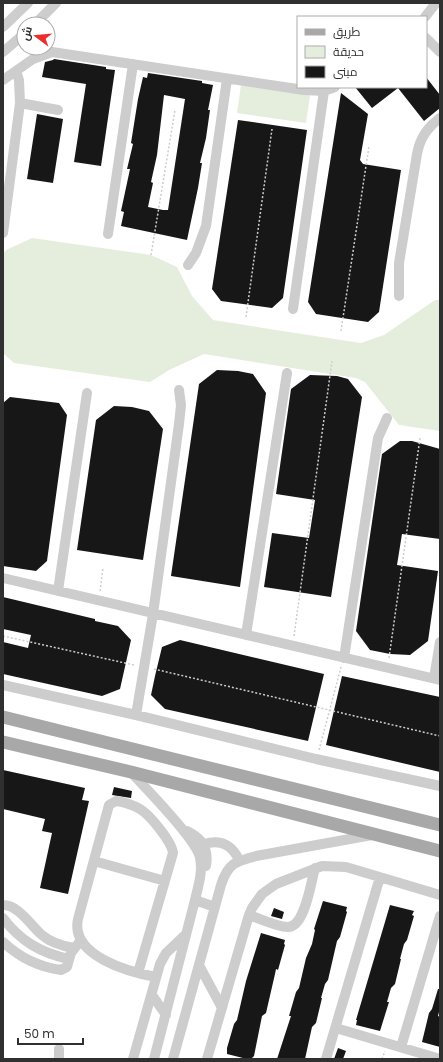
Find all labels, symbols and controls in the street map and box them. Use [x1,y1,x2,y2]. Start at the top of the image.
north arrow [16,16,56,56]
legend [297,16,427,88]
text: طريق [333,23,361,40]
text: ش [17,24,36,42]
text: حديقة [333,43,364,60]
text: مبنى [333,63,358,80]
scale bar [18,1020,83,1046]
text: 50 m [24,1025,55,1042]

